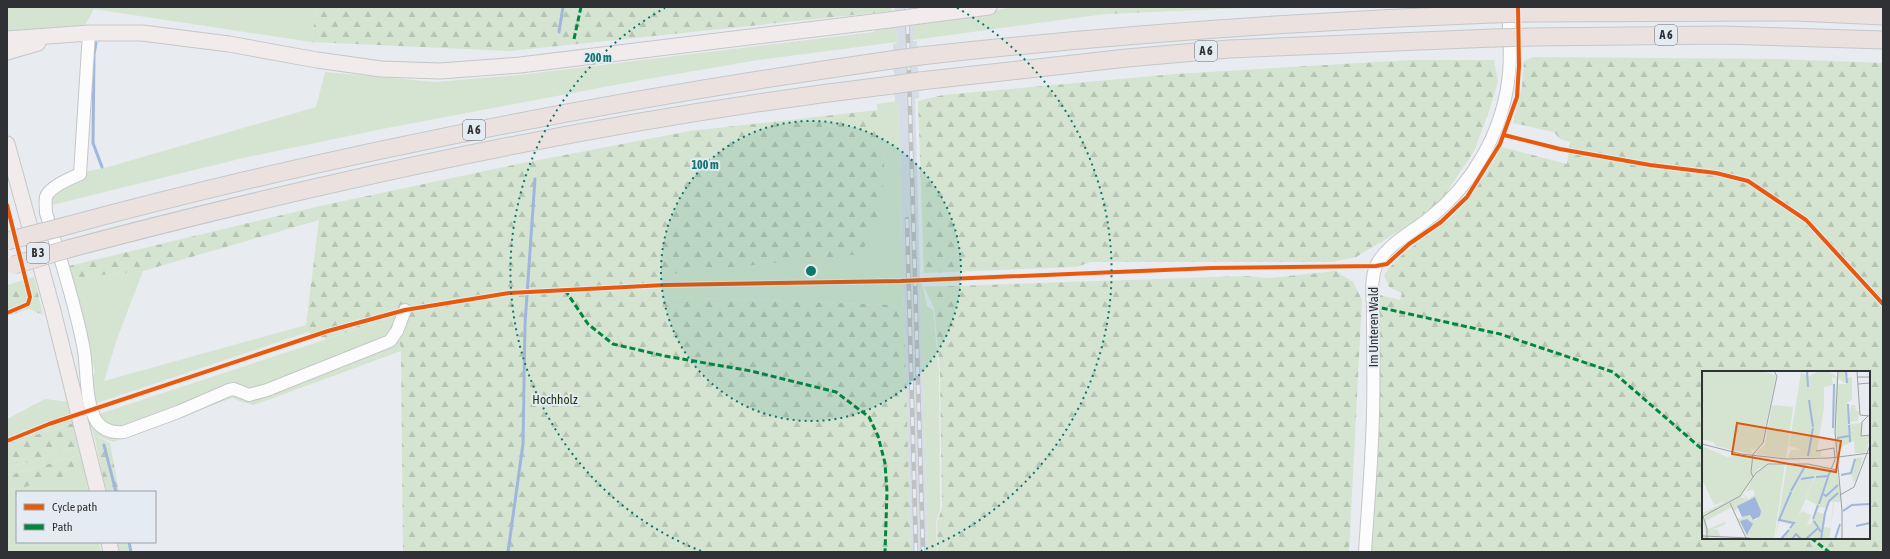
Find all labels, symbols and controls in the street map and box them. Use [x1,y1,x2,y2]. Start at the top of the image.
road number: A 6 [1655,25,1677,45]
road number: A 6 [1195,41,1217,61]
text: 200 m [584,51,612,65]
road number: A 6 [463,120,485,140]
text: 100 m [691,158,719,172]
road number: B 3 [27,243,49,263]
centre of rings [804,264,818,278]
street label: Im Unteren Wald [1366,287,1381,367]
inset map [1702,371,1870,539]
park label: Hochholz [532,392,578,407]
legend [16,491,156,543]
text: Cycle path [52,500,97,514]
text: Path [52,520,73,534]

